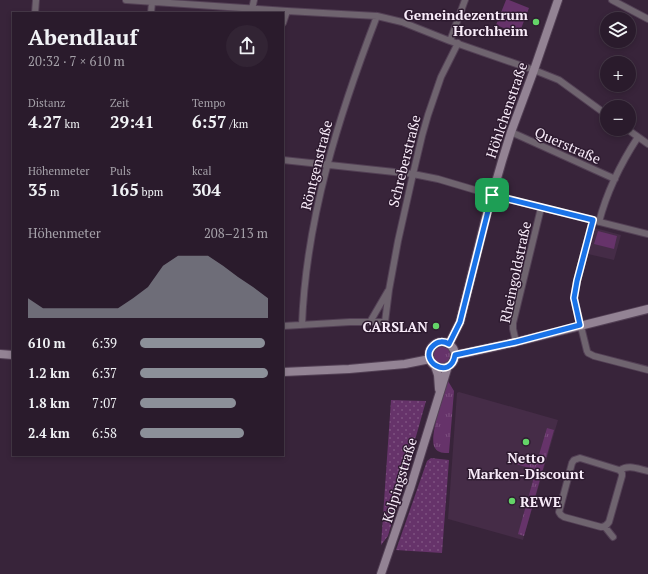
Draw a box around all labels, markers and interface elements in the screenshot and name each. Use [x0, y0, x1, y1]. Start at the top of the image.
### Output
place label: Gemeindezentrum Horchheim [404, 5, 528, 40]
map controls [600, 12, 636, 136]
button: layers [600, 12, 636, 48]
marker: Gemeindezentrum Horchheim [531, 17, 541, 27]
text: Abendlauf [28, 22, 138, 51]
button: share [226, 25, 268, 67]
text: 20:32 · 7 × 610 m [28, 52, 125, 70]
button: + [600, 56, 636, 92]
street label: Höhlchenstraße [481, 60, 531, 160]
text: Distanz [28, 96, 65, 110]
text: Zeit [110, 96, 129, 110]
text: Tempo [192, 96, 225, 110]
button: − [600, 100, 636, 136]
text: 4.27 [28, 110, 62, 133]
text: 29:41 [110, 110, 154, 133]
text: 6:57 [192, 110, 227, 133]
street label: Schreberstraße [383, 113, 425, 209]
text: km [62, 117, 80, 131]
text: /km [227, 117, 248, 131]
street label: Röntgenstraße [296, 118, 336, 212]
street label: Querstraße [532, 122, 604, 168]
text: Höhenmeter [28, 164, 89, 178]
text: Puls [110, 164, 131, 178]
text: kcal [192, 164, 212, 178]
text: 35 [28, 178, 47, 201]
text: 165 [110, 178, 139, 201]
text: 304 [192, 178, 221, 201]
pin [475, 178, 509, 212]
icon: arrive [481, 184, 503, 206]
text: m [47, 185, 59, 199]
text: bpm [139, 185, 163, 199]
street label: Rheingoldstraße [495, 219, 535, 325]
text: Höhenmeter [28, 224, 101, 242]
text: 208–213 m [204, 224, 268, 242]
place label: CARSLAN [362, 317, 428, 336]
marker: CARSLAN [431, 321, 441, 331]
text: 610 m [28, 334, 66, 352]
text: 6:39 [92, 334, 117, 352]
text: 1.2 km [28, 364, 70, 382]
text: 6:37 [92, 364, 117, 382]
text: 1.8 km [28, 394, 70, 412]
text: 7:07 [92, 394, 117, 412]
text: 2.4 km [28, 424, 70, 442]
text: 6:58 [92, 424, 117, 442]
street label: Kolpingstraße [377, 435, 421, 525]
marker: Netto Marken-Discount [521, 437, 531, 447]
place label: Netto Marken-Discount [468, 448, 585, 483]
place label: REWE [520, 492, 561, 511]
marker: REWE [507, 496, 517, 506]

